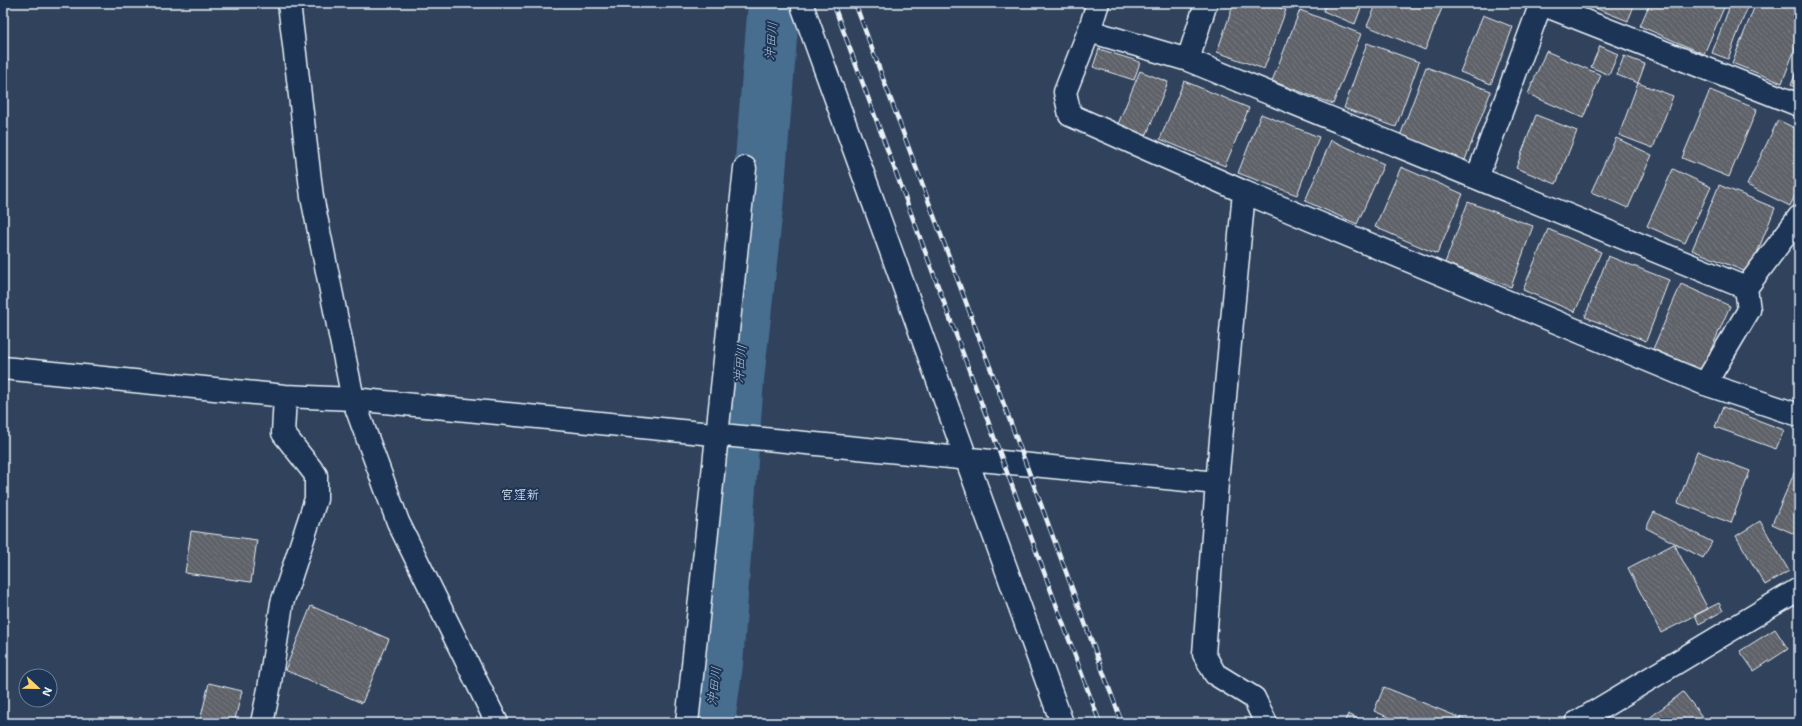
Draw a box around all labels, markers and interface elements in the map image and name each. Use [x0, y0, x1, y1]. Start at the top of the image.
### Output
water label: 沖田川 [761, 21, 781, 61]
water label: 沖田川 [730, 344, 750, 384]
district label: 宮窪新 [500, 486, 540, 503]
water label: 沖田川 [703, 666, 725, 706]
north arrow [18, 668, 58, 708]
text: N [38, 685, 55, 699]

